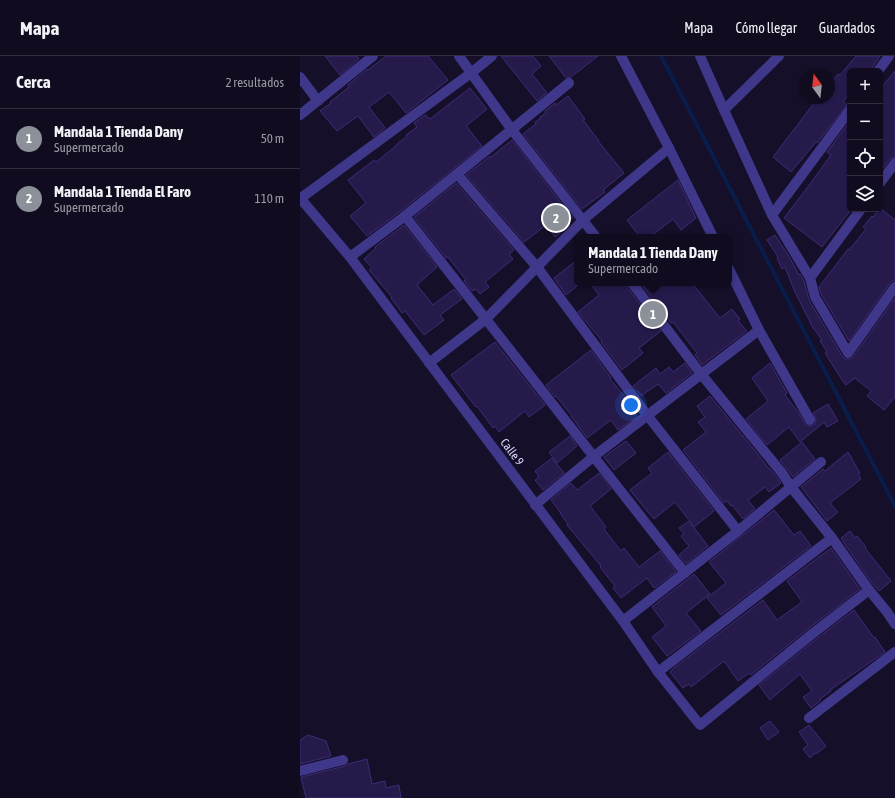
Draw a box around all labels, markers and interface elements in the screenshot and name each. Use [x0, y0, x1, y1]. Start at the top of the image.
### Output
text: Mapa [20, 17, 59, 39]
text: Mapa [684, 20, 713, 36]
text: Cómo llegar [735, 20, 797, 36]
text: Guardados [819, 20, 875, 36]
north arrow [799, 68, 835, 104]
map controls [847, 68, 883, 212]
button: + [847, 68, 883, 104]
text: Cerca [16, 72, 51, 92]
text: 2 resultados [225, 75, 284, 90]
button: − [847, 104, 883, 140]
text: Mandala 1 Tienda Dany [54, 123, 183, 140]
text: 1 [26, 131, 32, 146]
text: 50 m [261, 131, 284, 146]
text: Supermercado [54, 140, 124, 155]
button: locate [847, 140, 883, 176]
button: layers [847, 176, 883, 212]
text: Mandala 1 Tienda El Faro [54, 183, 191, 200]
text: 2 [26, 191, 32, 206]
text: 110 m [255, 191, 284, 206]
text: Supermercado [54, 200, 124, 215]
pin: 2 [543, 203, 569, 233]
popup [574, 234, 732, 286]
text: Mandala 1 Tienda Dany [588, 244, 718, 261]
text: Supermercado [588, 261, 658, 276]
pin: 1 [640, 299, 666, 329]
your location [621, 395, 641, 415]
street label: Calle 9 [497, 436, 527, 468]

